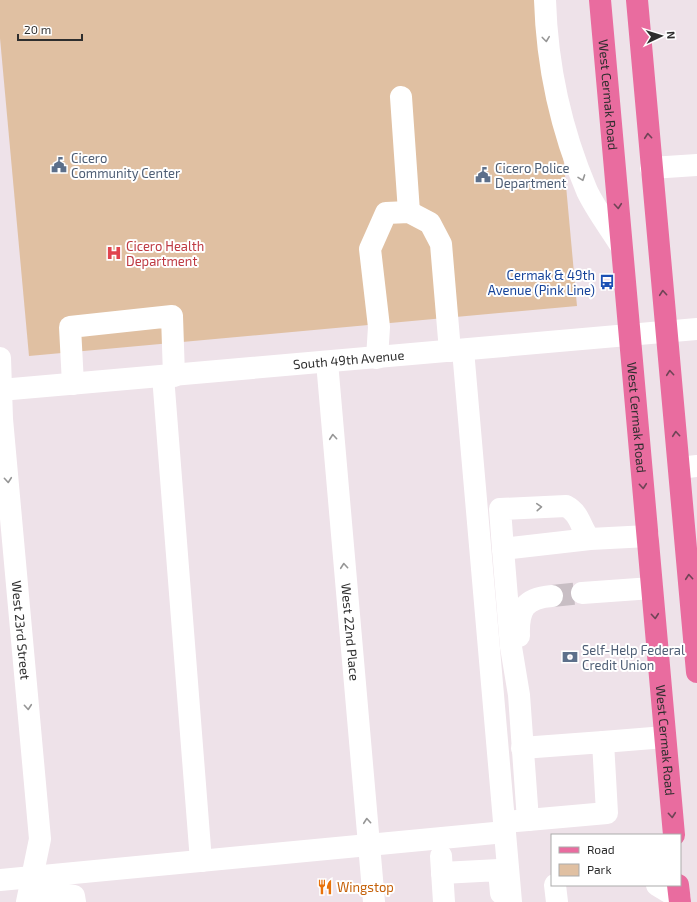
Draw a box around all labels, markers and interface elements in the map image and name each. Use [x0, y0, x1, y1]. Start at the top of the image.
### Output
scale bar [18, 16, 82, 42]
north arrow [641, 16, 681, 56]
text: 20 m [24, 22, 51, 36]
text: N [665, 31, 678, 40]
one-way arrow [542, 36, 551, 42]
street label: West Cermak Road [596, 39, 621, 151]
one-way arrow [644, 133, 653, 139]
place label: Cicero Community Center [71, 150, 180, 181]
public building icon: Cicero Community Center [50, 156, 68, 174]
place label: Cicero Police Department [495, 160, 570, 191]
public building icon: Cicero Police Department [474, 166, 492, 184]
one-way arrow [578, 174, 586, 181]
one-way arrow [613, 203, 622, 209]
place label: Cicero Health Department [126, 238, 204, 269]
hospital icon: Cicero Health Department [105, 244, 123, 262]
place label: Cermak & 49th Avenue (Pink Line) [488, 267, 595, 298]
bus stop icon: Cermak & 49th Avenue (Pink Line) [598, 273, 616, 291]
one-way arrow [659, 290, 668, 297]
street label: South 49th Avenue [292, 347, 405, 372]
street label: West Cermak Road [624, 361, 650, 473]
one-way arrow [666, 370, 675, 376]
one-way arrow [671, 431, 680, 437]
one-way arrow [328, 434, 337, 440]
one-way arrow [3, 477, 12, 483]
one-way arrow [639, 483, 648, 489]
one-way arrow [536, 503, 542, 511]
one-way arrow [340, 563, 349, 569]
one-way arrow [684, 574, 693, 580]
street label: West 23rd Street [9, 580, 34, 681]
street label: West 22nd Place [338, 582, 363, 682]
one-way arrow [650, 613, 659, 619]
place label: Self-Help Federal Credit Union [582, 642, 685, 673]
bank icon: Self-Help Federal Credit Union [561, 648, 579, 666]
street label: West Cermak Road [653, 684, 678, 796]
one-way arrow [24, 704, 33, 710]
one-way arrow [668, 812, 677, 818]
one-way arrow [363, 818, 372, 824]
legend [551, 834, 681, 886]
text: Road [587, 842, 615, 856]
text: Park [587, 862, 612, 876]
restaurant icon: Wingstop [316, 878, 334, 896]
place label: Wingstop [337, 879, 394, 895]

